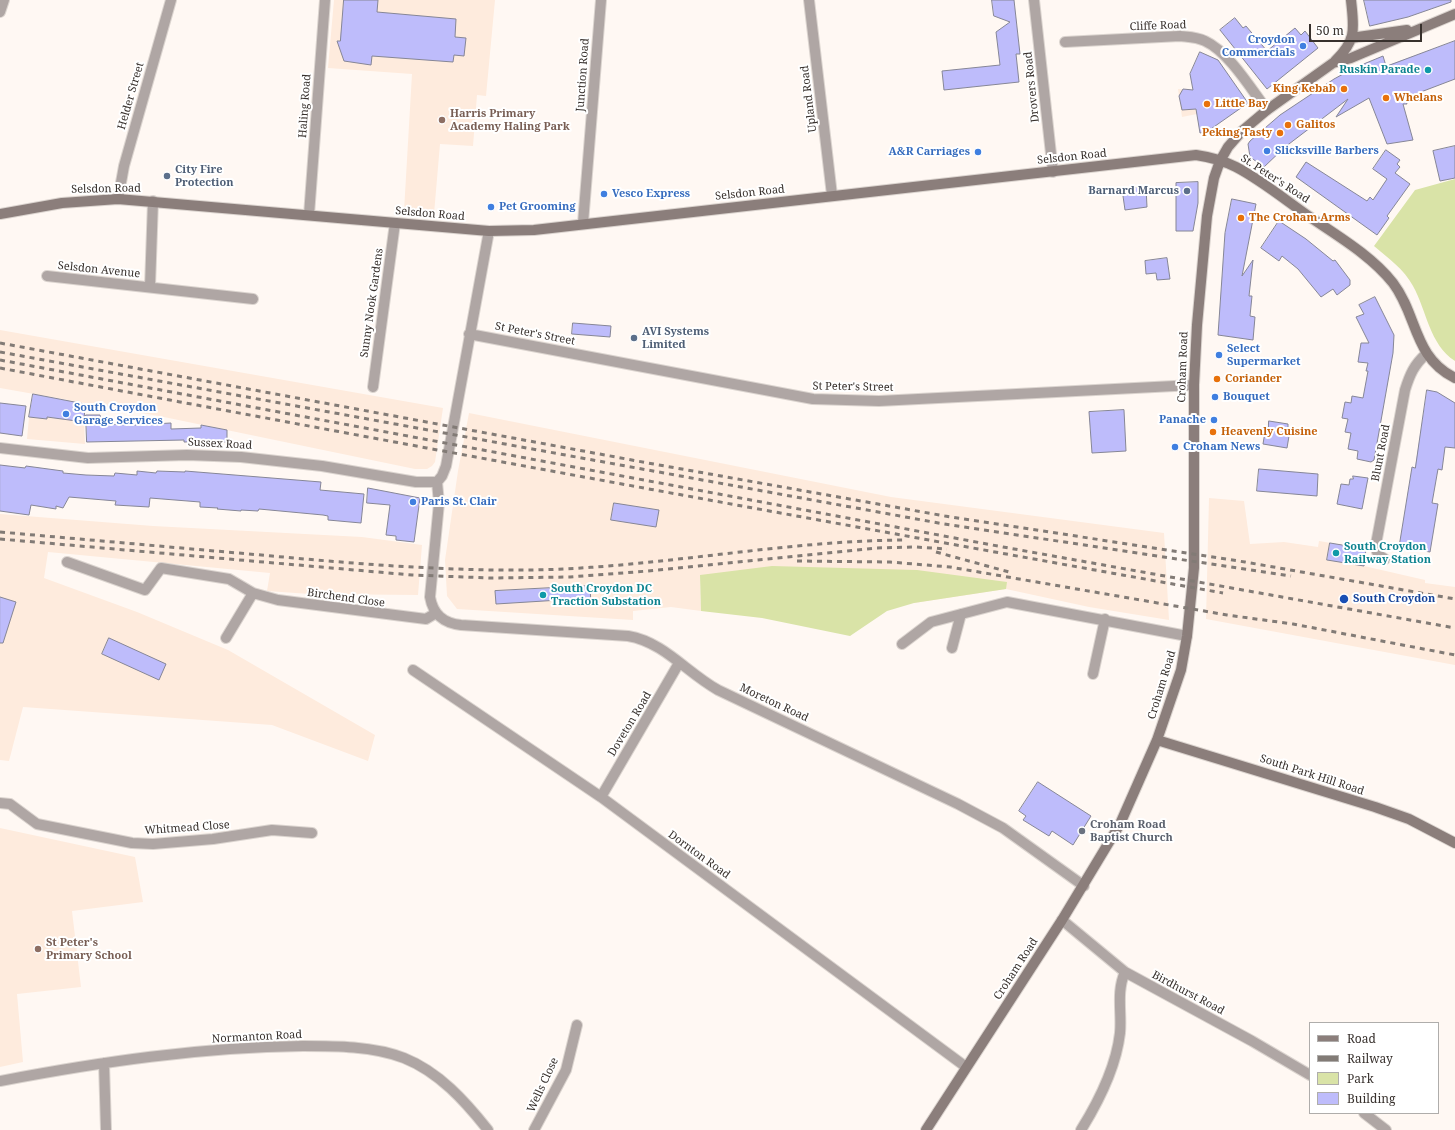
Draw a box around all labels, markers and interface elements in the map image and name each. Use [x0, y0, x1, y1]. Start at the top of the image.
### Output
scale bar [1311, 16, 1424, 42]
street label: Cliffe Road [1129, 18, 1187, 34]
text: 50 m [1316, 22, 1344, 39]
place label: Croydon Commercials [1222, 33, 1295, 59]
street label: Junction Road [574, 38, 592, 112]
marker: Croydon Commercials [1298, 41, 1308, 51]
street label: Drovers Road [1022, 51, 1042, 123]
street label: Helder Street [115, 61, 147, 131]
place label: Ruskin Parade [1339, 63, 1420, 77]
street label: Upland Road [798, 65, 820, 133]
marker: Ruskin Parade [1423, 65, 1433, 75]
street label: Haling Road [296, 74, 314, 138]
place label: King Kebab [1273, 82, 1336, 96]
marker: King Kebab [1339, 84, 1349, 94]
place label: Whelans [1394, 91, 1442, 105]
marker: Whelans [1381, 93, 1391, 103]
place label: Little Bay [1215, 97, 1268, 111]
marker: Little Bay [1202, 99, 1212, 109]
place label: Harris Primary Academy Haling Park [450, 107, 570, 133]
marker: Harris Primary Academy Haling Park [437, 115, 447, 125]
place label: Galitos [1296, 118, 1335, 132]
marker: Galitos [1283, 120, 1293, 130]
place label: Peking Tasty [1202, 126, 1272, 140]
marker: Peking Tasty [1275, 128, 1285, 138]
place label: Slicksville Barbers [1275, 144, 1379, 158]
place label: A&R Carriages [889, 145, 970, 159]
marker: Slicksville Barbers [1262, 146, 1272, 156]
marker: A&R Carriages [973, 147, 983, 157]
street label: Selsdon Road [1037, 147, 1107, 167]
street label: St. Peter's Road [1238, 152, 1312, 206]
place label: City Fire Protection [175, 163, 233, 189]
marker: City Fire Protection [162, 171, 172, 181]
street label: Selsdon Road [71, 182, 141, 196]
street label: Selsdon Road [715, 183, 785, 203]
place label: Barnard Marcus [1088, 184, 1179, 198]
marker: Barnard Marcus [1182, 186, 1192, 196]
place label: Vesco Express [612, 187, 690, 201]
marker: Vesco Express [599, 189, 609, 199]
place label: Pet Grooming [499, 200, 576, 214]
marker: Pet Grooming [486, 202, 496, 212]
street label: Selsdon Road [395, 204, 465, 224]
place label: The Croham Arms [1249, 211, 1350, 225]
marker: The Croham Arms [1236, 213, 1246, 223]
street label: Sunny Nook Gardens [358, 247, 386, 359]
street label: Selsdon Avenue [57, 259, 141, 281]
street label: St Peter's Street [494, 320, 576, 348]
place label: AVI Systems Limited [642, 325, 709, 351]
street label: Croham Road [1175, 331, 1191, 403]
marker: AVI Systems Limited [629, 333, 639, 343]
place label: Select Supermarket [1227, 342, 1301, 368]
marker: Select Supermarket [1214, 350, 1224, 360]
place label: Coriander [1225, 372, 1282, 386]
marker: Coriander [1212, 374, 1222, 384]
street label: St Peter's Street [812, 380, 894, 394]
place label: Bouquet [1223, 390, 1270, 404]
marker: Bouquet [1210, 392, 1220, 402]
place label: South Croydon Garage Services [74, 401, 163, 427]
marker: South Croydon Garage Services [61, 409, 71, 419]
place label: Panache [1159, 413, 1206, 427]
marker: Panache [1209, 415, 1219, 425]
street label: Blunt Road [1369, 423, 1393, 483]
place label: Heavenly Cuisine [1221, 425, 1318, 439]
marker: Heavenly Cuisine [1208, 427, 1218, 437]
street label: Sussex Road [187, 436, 253, 452]
place label: Croham News [1183, 440, 1260, 454]
marker: Croham News [1170, 442, 1180, 452]
place label: Paris St. Clair [421, 495, 497, 509]
marker: Paris St. Clair [408, 497, 418, 507]
place label: South Croydon Railway Station [1344, 540, 1431, 566]
marker: South Croydon Railway Station [1331, 548, 1341, 558]
place label: South Croydon DC Traction Substation [551, 582, 661, 608]
street label: Birchend Close [306, 586, 386, 610]
marker: South Croydon DC Traction Substation [538, 590, 548, 600]
place label: South Croydon [1353, 592, 1435, 606]
marker: South Croydon [1338, 593, 1350, 605]
street label: Croham Road [1145, 649, 1179, 721]
street label: Moreton Road [737, 681, 811, 725]
street label: Doveton Road [605, 689, 655, 759]
street label: South Park Hill Road [1258, 752, 1366, 798]
street label: Whitmead Close [144, 818, 230, 838]
place label: Croham Road Baptist Church [1090, 818, 1173, 844]
marker: Croham Road Baptist Church [1077, 826, 1087, 836]
street label: Dornton Road [665, 828, 733, 882]
place label: St Peter's Primary School [46, 936, 132, 962]
street label: Croham Road [991, 936, 1041, 1002]
marker: St Peter's Primary School [33, 944, 43, 954]
street label: Birdhurst Road [1150, 968, 1226, 1018]
legend [1309, 1022, 1439, 1114]
street label: Normanton Road [212, 1028, 302, 1046]
text: Road [1347, 1030, 1376, 1047]
text: Railway [1347, 1050, 1393, 1067]
street label: Wells Close [525, 1056, 561, 1114]
text: Park [1347, 1070, 1374, 1087]
text: Building [1347, 1090, 1395, 1107]

